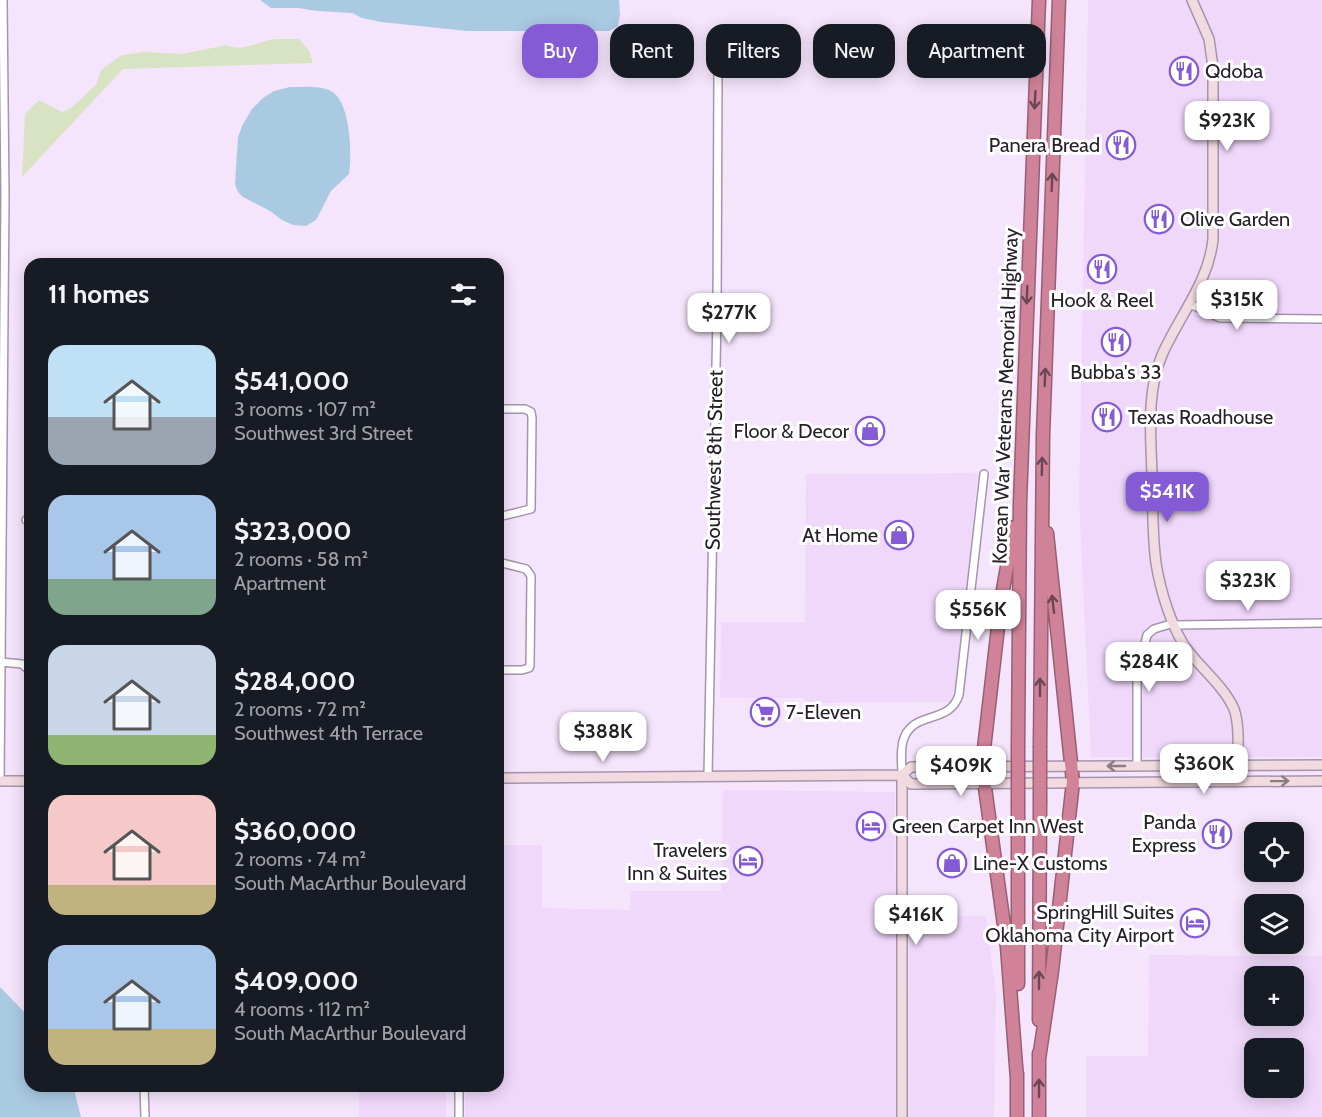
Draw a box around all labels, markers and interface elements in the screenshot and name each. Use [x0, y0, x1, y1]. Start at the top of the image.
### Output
chip: Buy [522, 24, 598, 78]
chip: Rent [610, 24, 694, 78]
chip: Filters [706, 24, 801, 78]
chip: New [813, 24, 895, 78]
chip: Apartment [907, 24, 1046, 78]
restaurant icon: Qdoba [1168, 55, 1200, 87]
place label: Qdoba [1205, 59, 1263, 83]
one-way arrow [1029, 90, 1040, 110]
pin: $923K [1185, 101, 1269, 152]
text: $923K [1199, 108, 1255, 132]
restaurant icon: Panera Bread [1105, 129, 1137, 161]
place label: Panera Bread [989, 133, 1100, 157]
one-way arrow [1047, 172, 1058, 192]
restaurant icon: Olive Garden [1143, 203, 1175, 235]
place label: Olive Garden [1180, 207, 1290, 231]
street label: Korean War Veterans Memorial Highway [987, 228, 1023, 564]
restaurant icon: Hook & Reel [1086, 253, 1118, 285]
text: 11 homes [48, 278, 149, 310]
icon: filters [447, 278, 480, 311]
pin: $315K [1195, 280, 1279, 331]
one-way arrow [1021, 285, 1032, 305]
text: $315K [1210, 287, 1264, 311]
place label: Hook & Reel [1051, 288, 1154, 312]
pin: $277K [687, 293, 771, 344]
text: $277K [701, 300, 757, 324]
restaurant icon: Bubba's 33 [1100, 326, 1132, 358]
place label: Bubba's 33 [1070, 360, 1162, 384]
text: $541,000 [234, 365, 349, 397]
one-way arrow [1039, 367, 1050, 387]
icon: home [96, 369, 168, 441]
street label: Southwest 8th Street [700, 369, 728, 550]
text: 3 rooms · 107 m² [234, 397, 376, 421]
restaurant icon: Texas Roadhouse [1091, 401, 1123, 433]
place label: Texas Roadhouse [1128, 405, 1273, 429]
shop icon: Floor & Decor [854, 415, 886, 447]
place label: Floor & Decor [733, 419, 850, 443]
text: Southwest 3rd Street [234, 421, 413, 445]
one-way arrow [1036, 456, 1048, 476]
pin: $541K [1125, 472, 1209, 523]
text: $541K [1140, 479, 1194, 503]
text: $323,000 [234, 515, 352, 547]
icon: home [96, 519, 168, 591]
shop icon: At Home [883, 519, 915, 551]
place label: At Home [802, 523, 878, 547]
text: 2 rooms · 58 m² [234, 547, 368, 571]
pin: $323K [1206, 561, 1290, 612]
text: $323K [1220, 568, 1276, 592]
text: Apartment [234, 571, 326, 595]
pin: $556K [936, 590, 1020, 641]
one-way arrow [1047, 594, 1058, 614]
text: $556K [950, 597, 1006, 621]
pin: $284K [1107, 642, 1191, 693]
text: $284K [1119, 649, 1179, 673]
text: $284,000 [234, 665, 356, 697]
icon: home [96, 669, 168, 741]
one-way arrow [1034, 678, 1046, 698]
supermarket icon: 7-Eleven [749, 696, 781, 728]
text: 2 rooms · 72 m² [234, 697, 366, 721]
place label: 7-Eleven [786, 700, 861, 724]
pin: $388K [561, 712, 645, 763]
text: $388K [573, 719, 633, 743]
text: Southwest 4th Terrace [234, 721, 423, 745]
pin: $360K [1162, 744, 1246, 795]
pin: $409K [919, 746, 1003, 797]
text: $360K [1174, 751, 1234, 775]
text: $409K [930, 753, 992, 777]
one-way arrow [1106, 760, 1126, 772]
one-way arrow [1269, 775, 1289, 787]
hotel icon: Green Carpet Inn West [855, 810, 887, 842]
place label: Panda Express [1131, 810, 1196, 857]
place label: Green Carpet Inn West [892, 814, 1084, 838]
text: $360,000 [234, 815, 357, 847]
restaurant icon: Panda Express [1201, 818, 1233, 850]
icon: home [96, 819, 168, 891]
map controls [1244, 822, 1304, 1098]
button: locate [1244, 822, 1304, 882]
place label: Travelers Inn & Suites [627, 838, 727, 885]
hotel icon: Travelers Inn & Suites [732, 845, 764, 877]
text: 2 rooms · 74 m² [234, 847, 366, 871]
shop icon: Line-X Customs [936, 847, 968, 879]
place label: Line-X Customs [973, 851, 1108, 875]
text: South MacArthur Boulevard [234, 871, 466, 895]
button: layers [1244, 894, 1304, 954]
pin: $416K [874, 895, 958, 946]
place label: SpringHill Suites Oklahoma City Airport [985, 900, 1174, 947]
text: $416K [888, 902, 944, 926]
hotel icon: SpringHill Suites Oklahoma City Airport [1179, 907, 1211, 939]
text: $409,000 [234, 965, 359, 997]
button: + [1244, 966, 1304, 1026]
icon: home [96, 969, 168, 1041]
one-way arrow [1033, 970, 1045, 990]
text: 4 rooms · 112 m² [234, 997, 370, 1021]
text: South MacArthur Boulevard [234, 1021, 466, 1045]
button: − [1244, 1038, 1304, 1098]
one-way arrow [1033, 1079, 1045, 1099]

